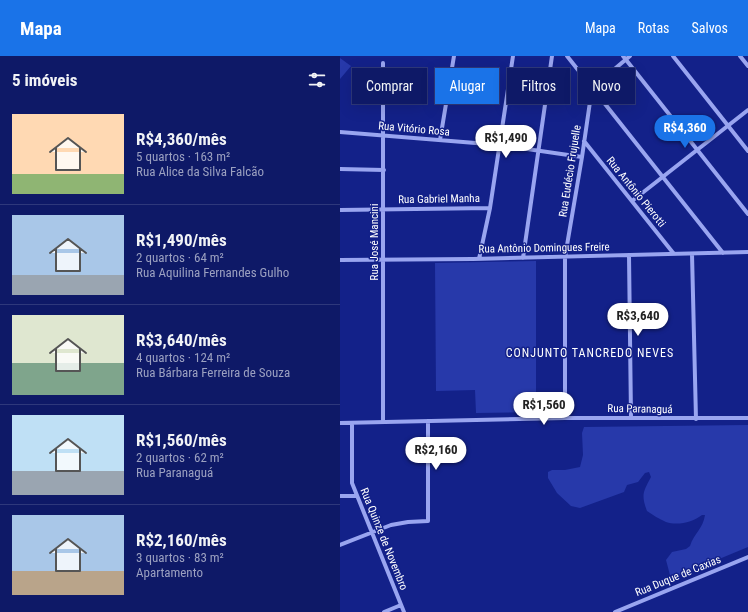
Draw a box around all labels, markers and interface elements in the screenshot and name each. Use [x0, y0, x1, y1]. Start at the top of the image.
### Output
text: Mapa [20, 17, 62, 40]
text: Mapa [585, 20, 616, 36]
text: Rotas [638, 20, 670, 36]
text: Salvos [692, 20, 728, 36]
chip: Comprar [352, 68, 427, 104]
chip: Alugar [435, 68, 499, 104]
chip: Filtros [507, 68, 570, 104]
chip: Novo [578, 68, 635, 104]
icon: filters [306, 69, 328, 91]
text: 5 imóveis [12, 70, 77, 90]
pin: R$4,360 [648, 115, 722, 149]
street label: Rua Vitório Rosa [378, 119, 450, 139]
text: R$4,360 [663, 120, 707, 135]
street label: Rua Eudécio Frujuelle [556, 124, 584, 218]
pin: R$1,490 [469, 125, 543, 159]
text: R$4,360/mês [136, 129, 227, 149]
icon: home [44, 130, 92, 178]
text: R$1,490 [484, 130, 528, 145]
text: 5 quartos · 163 m² [136, 149, 230, 164]
street label: Rua Antônio Pierotti [604, 154, 668, 230]
text: Rua Alice da Silva Falcão [136, 164, 264, 179]
street label: Rua Gabriel Manha [398, 192, 480, 206]
street label: Rua José Mancini [368, 204, 381, 280]
text: R$1,490/mês [136, 230, 227, 250]
icon: home [44, 231, 92, 279]
street label: Rua Antônio Domingues Freire [478, 240, 610, 256]
text: 2 quartos · 64 m² [136, 250, 224, 265]
text: Rua Aquilina Fernandes Gulho [136, 265, 289, 280]
pin: R$3,640 [601, 303, 675, 337]
text: R$3,640 [616, 308, 660, 323]
text: R$3,640/mês [136, 330, 227, 350]
icon: home [44, 331, 92, 379]
district label: CONJUNTO TANCREDO NEVES [506, 346, 674, 360]
text: 4 quartos · 124 m² [136, 350, 230, 365]
text: Rua Bárbara Ferreira de Souza [136, 365, 290, 380]
pin: R$1,560 [507, 392, 581, 426]
text: R$1,560 [522, 397, 566, 412]
street label: Rua Paranaguá [607, 402, 673, 416]
text: R$1,560/mês [136, 430, 227, 450]
icon: home [44, 431, 92, 479]
pin: R$2,160 [399, 437, 473, 471]
text: R$2,160 [414, 442, 458, 457]
text: 2 quartos · 62 m² [136, 450, 224, 465]
text: Rua Paranaguá [136, 465, 213, 480]
street label: Rua Quinze de Novembro [358, 486, 411, 592]
text: R$2,160/mês [136, 530, 227, 550]
icon: home [44, 531, 92, 579]
text: 3 quartos · 83 m² [136, 550, 224, 565]
street label: Rua Duque de Caxias [633, 553, 723, 599]
text: Apartamento [136, 565, 203, 580]

